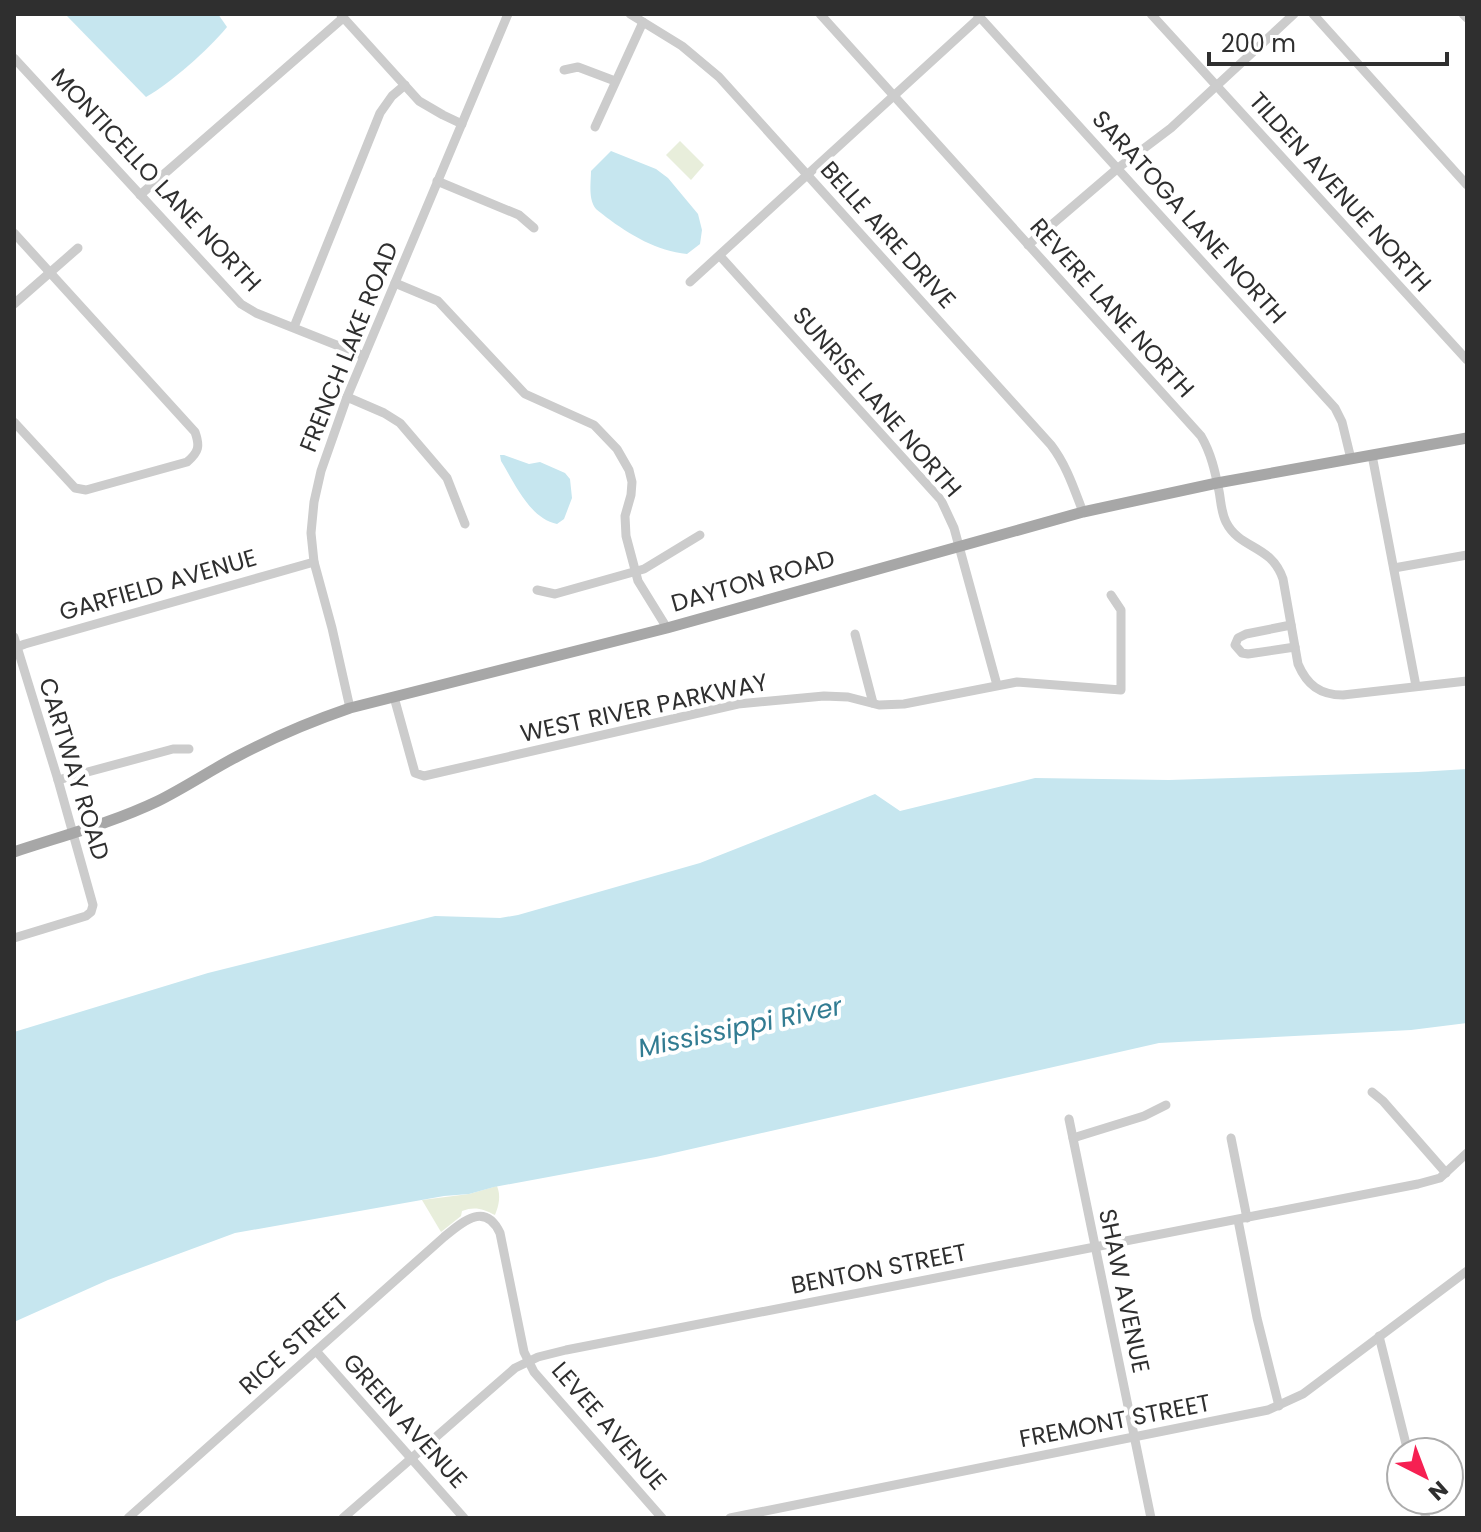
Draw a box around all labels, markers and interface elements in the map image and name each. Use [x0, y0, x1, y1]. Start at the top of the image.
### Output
scale bar [1209, 16, 1447, 66]
text: 200 m [1221, 27, 1296, 60]
street label: MONTICELLO LANE NORTH [44, 61, 269, 298]
street label: TILDEN AVENUE NORTH [1242, 85, 1439, 299]
street label: SARATOGA LANE NORTH [1085, 103, 1294, 330]
street label: BELLE AIRE DRIVE [813, 154, 963, 316]
street label: REVERE LANE NORTH [1023, 211, 1202, 404]
street label: FRENCH LAKE ROAD [291, 237, 406, 457]
street label: SUNRISE LANE NORTH [785, 299, 969, 504]
street label: GARFIELD AVENUE [55, 541, 260, 628]
street label: DAYTON ROAD [667, 541, 839, 620]
street label: WEST RIVER PARKWAY [517, 665, 771, 750]
street label: CARTWAY ROAD [31, 674, 118, 864]
water label: Mississippi River [635, 988, 847, 1066]
street label: SHAW AVENUE [1091, 1206, 1158, 1376]
street label: BENTON STREET [788, 1235, 970, 1302]
street label: RICE STREET [232, 1286, 356, 1402]
street label: GREEN AVENUE [336, 1346, 475, 1495]
street label: LEVEE AVENUE [544, 1354, 674, 1497]
street label: FREMONT STREET [1017, 1386, 1213, 1455]
north arrow [1385, 1436, 1465, 1516]
text: N [1422, 1473, 1455, 1508]

